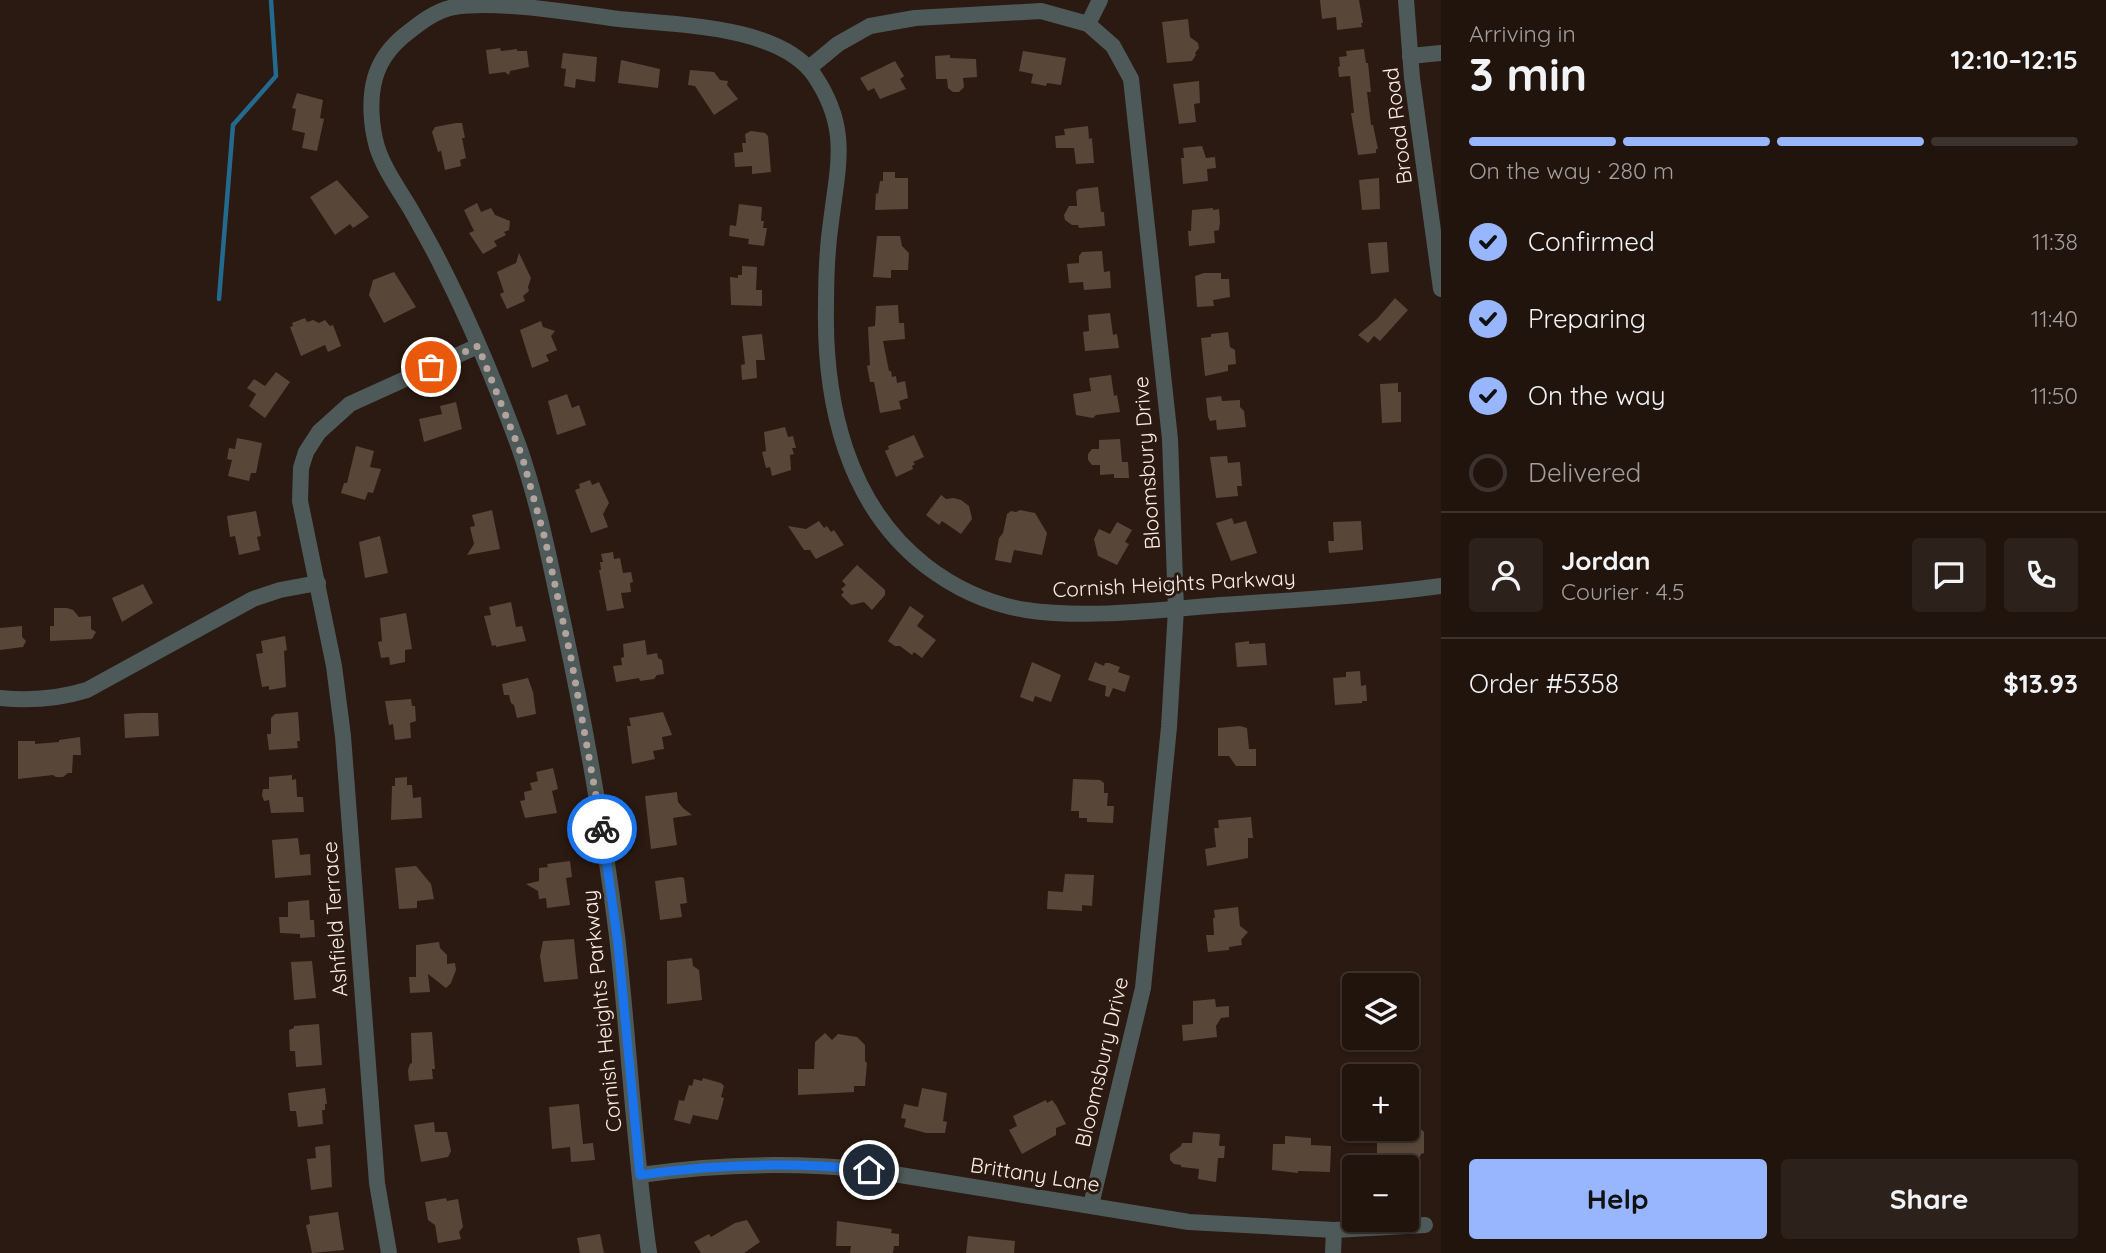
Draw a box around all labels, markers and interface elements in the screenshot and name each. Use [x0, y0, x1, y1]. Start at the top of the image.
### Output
text: Arriving in [1469, 19, 1576, 48]
text: 12:10–12:15 [1950, 43, 2078, 76]
text: 3 min [1469, 45, 1587, 103]
street label: Broad Road [1377, 66, 1417, 186]
text: On the way · 280 m [1469, 156, 1674, 185]
icon: check [1469, 223, 1507, 261]
text: Confirmed [1528, 225, 1655, 258]
text: 11:38 [2032, 227, 2078, 256]
icon: check [1469, 300, 1507, 338]
text: Preparing [1528, 302, 1646, 335]
text: 11:40 [2031, 304, 2078, 333]
pin [401, 337, 461, 397]
icon: bag [412, 348, 450, 386]
street label: Bloomsbury Drive [1127, 376, 1165, 551]
icon: check [1469, 377, 1507, 415]
text: On the way [1528, 379, 1666, 412]
text: 11:50 [2030, 381, 2078, 410]
text: Delivered [1528, 456, 1641, 489]
button: person [1469, 538, 1543, 612]
button: chat [1912, 538, 1986, 612]
button: phone [2004, 538, 2078, 612]
text: Jordan [1561, 544, 1650, 577]
street label: Cornish Heights Parkway [1052, 564, 1296, 602]
text: Courier · 4.5 [1561, 577, 1685, 606]
text: Order #5358 [1469, 667, 1619, 700]
text: $13.93 [2003, 667, 2078, 700]
courier [567, 794, 637, 864]
icon: bike [583, 810, 621, 848]
street label: Ashfield Terrace [316, 840, 352, 998]
street label: Cornish Heights Parkway [575, 889, 627, 1133]
map controls [1342, 973, 1419, 1232]
button: layers [1342, 973, 1419, 1050]
street label: Bloomsbury Drive [1069, 974, 1133, 1149]
button: + [1342, 1064, 1419, 1141]
pin [839, 1140, 899, 1200]
icon: home [850, 1151, 888, 1189]
street label: Brittany Lane [969, 1151, 1102, 1197]
button: − [1342, 1155, 1419, 1232]
button: Help [1469, 1159, 1767, 1239]
button: Share [1781, 1159, 2078, 1239]

